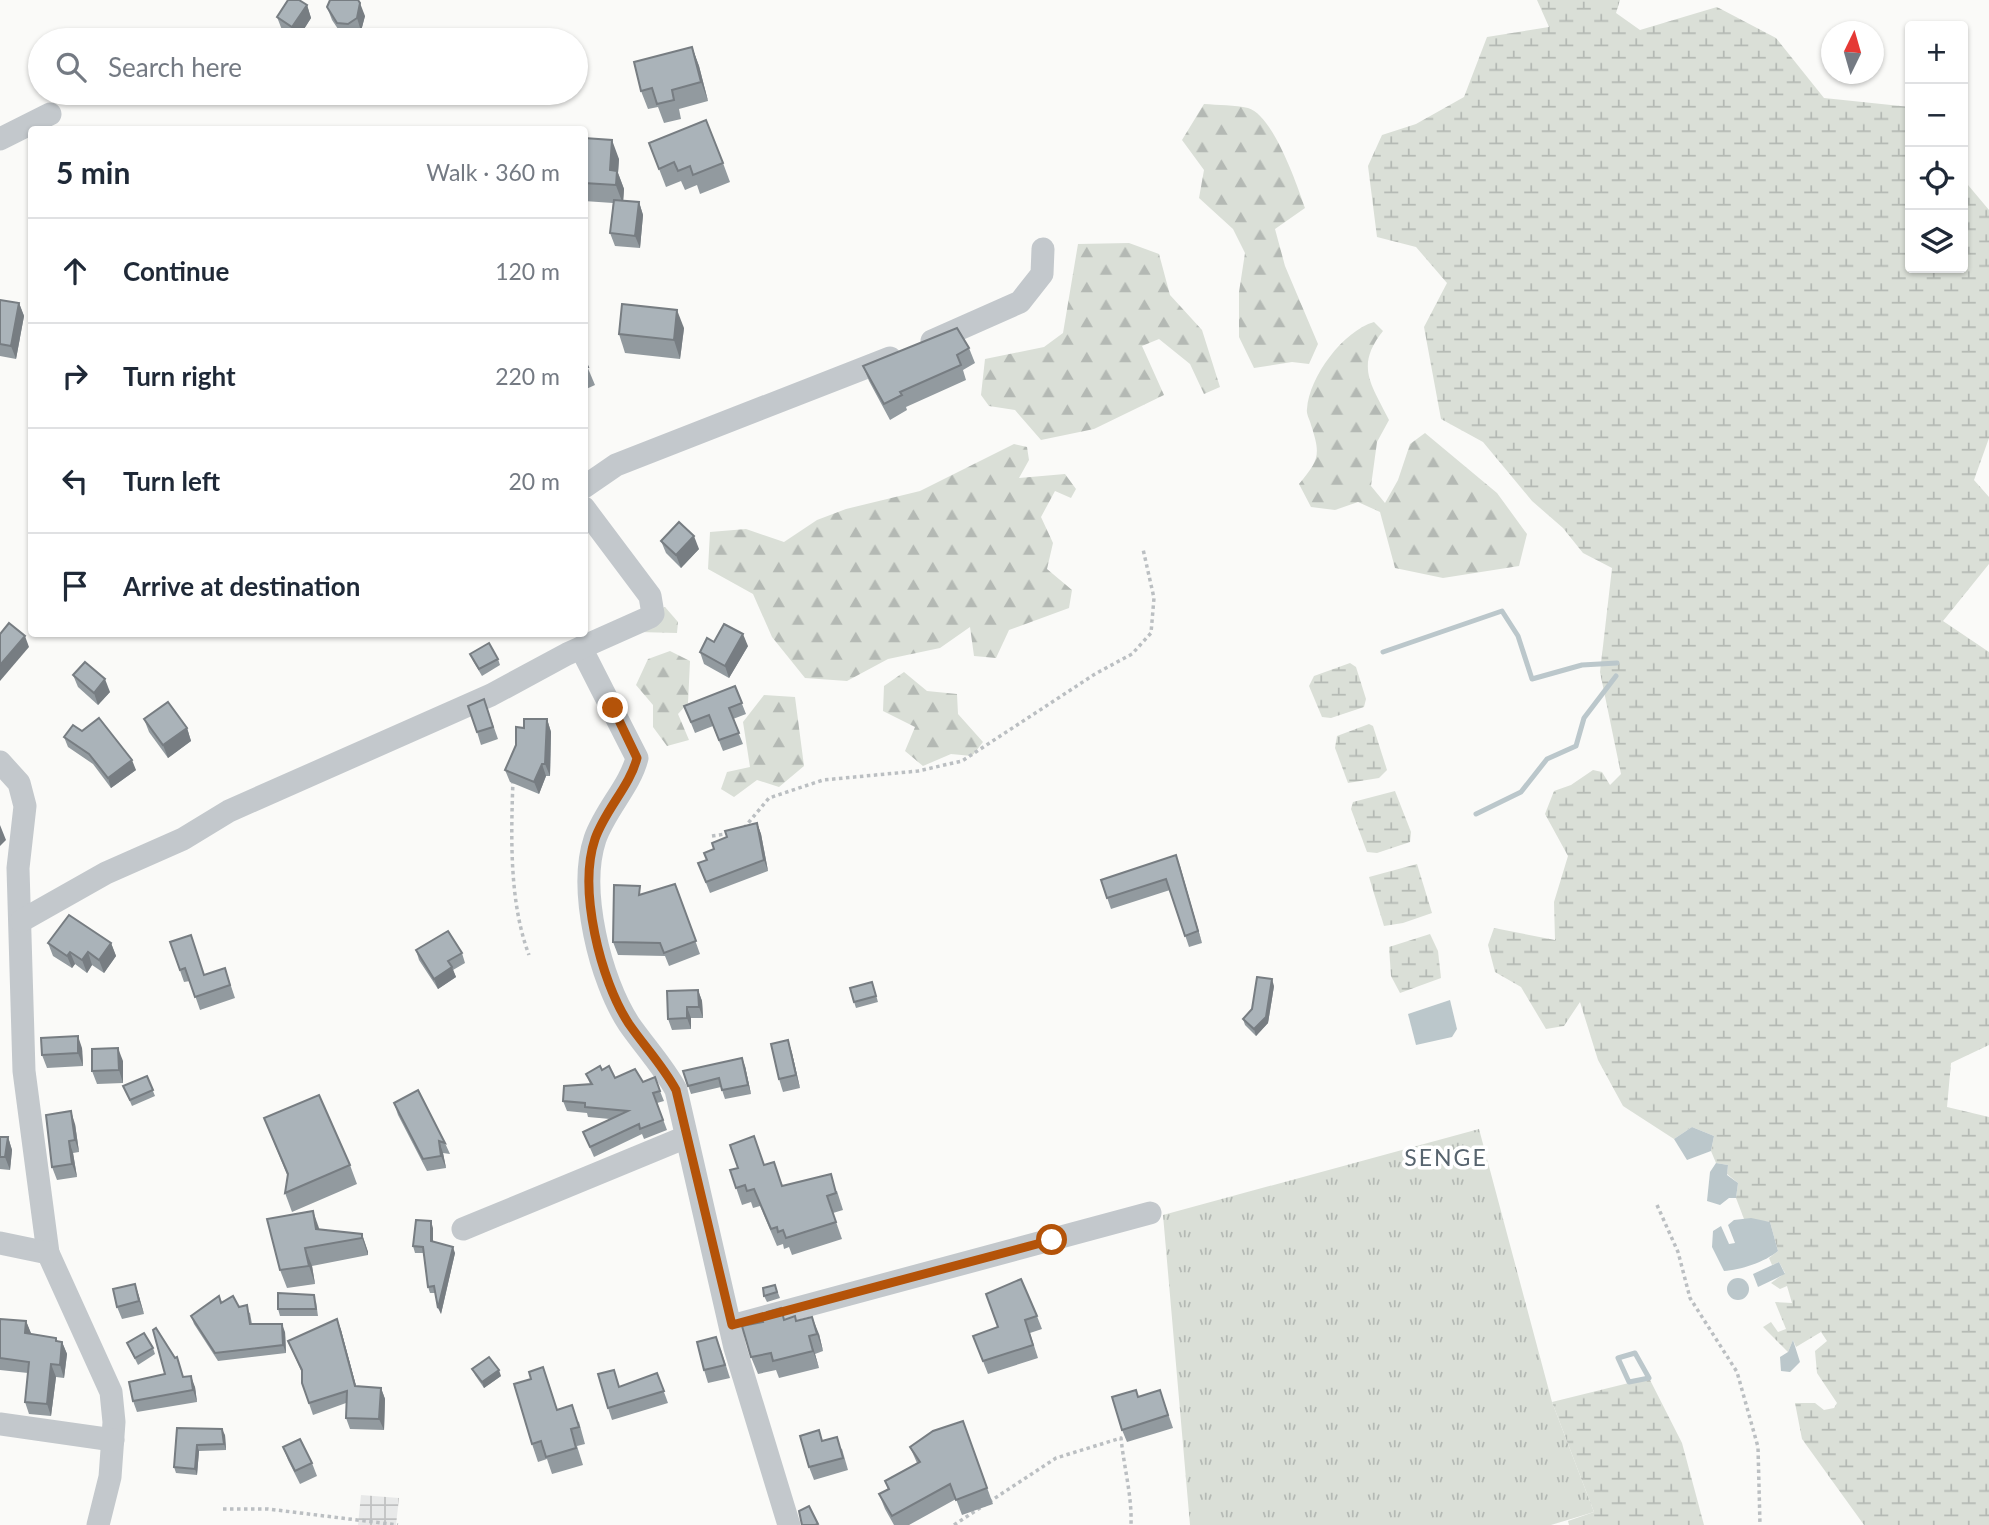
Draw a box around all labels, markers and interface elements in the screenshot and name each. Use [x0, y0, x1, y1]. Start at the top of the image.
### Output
north arrow [1821, 21, 1884, 84]
map controls [1905, 21, 1968, 273]
button: + [1905, 21, 1968, 84]
search box [28, 28, 588, 105]
icon: search [52, 48, 90, 86]
text: Search here [108, 51, 242, 83]
button: − [1905, 84, 1968, 147]
button: locate [1905, 147, 1968, 210]
text: 5 min [56, 154, 130, 190]
text: Walk · 360 m [426, 158, 560, 186]
button: layers [1905, 210, 1968, 273]
icon: ahead [56, 252, 94, 290]
text: Continue [123, 255, 229, 287]
text: 120 m [495, 257, 560, 285]
icon: right [56, 357, 94, 395]
text: Turn right [123, 360, 236, 392]
text: 220 m [495, 362, 560, 390]
icon: left [56, 462, 94, 500]
text: Turn left [123, 465, 220, 497]
text: 20 m [509, 467, 560, 495]
icon: arrive [56, 567, 94, 605]
text: Arrive at destination [123, 570, 360, 602]
route end [597, 692, 628, 723]
district label: SENGE [1404, 1143, 1488, 1171]
route start [1036, 1224, 1067, 1255]

